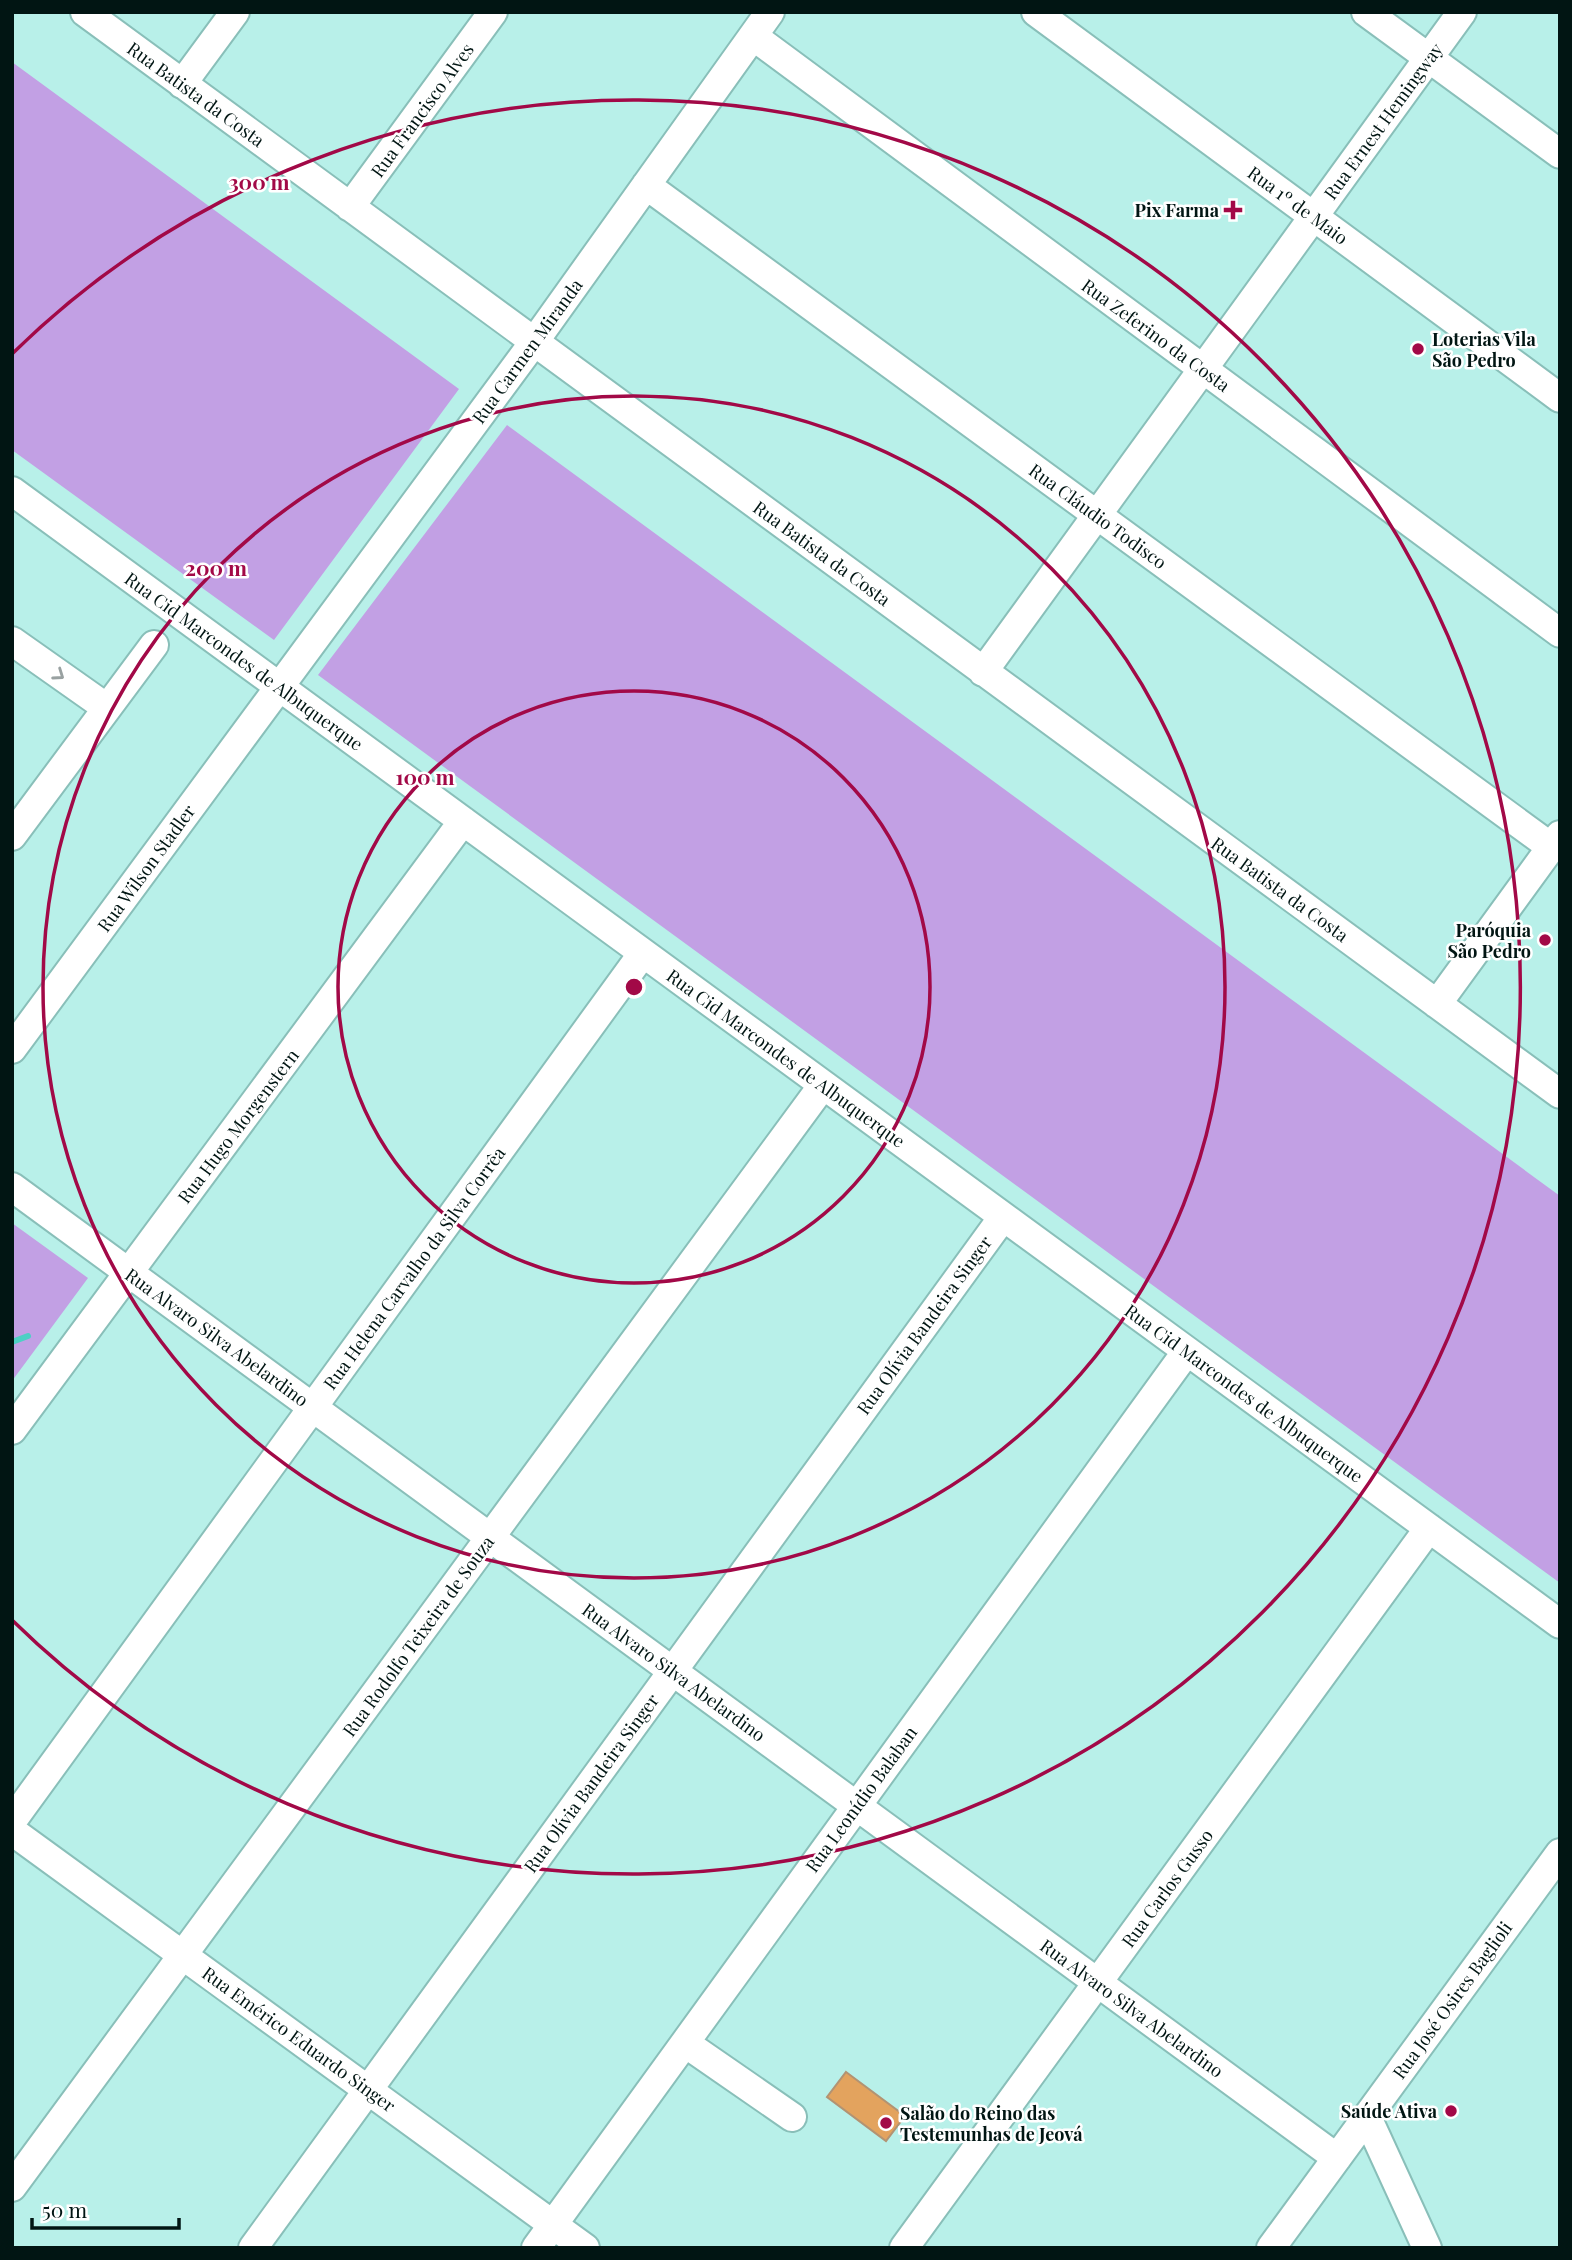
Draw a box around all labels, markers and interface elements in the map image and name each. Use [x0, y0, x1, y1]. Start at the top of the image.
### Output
street label: Rua Batista da Costa [123, 36, 269, 152]
street label: Rua Francisco Alves [365, 38, 479, 182]
street label: Rua Ernest Hemingway [1318, 38, 1448, 204]
street label: Rua 1º de Maio [1243, 160, 1353, 250]
text: 300 m [228, 167, 290, 195]
place label: Pix Farma [1134, 198, 1220, 222]
marker: Pix Farma [1225, 202, 1241, 218]
street label: Rua Zeferino da Costa [1077, 273, 1235, 397]
street label: Rua Carmen Miranda [466, 274, 588, 428]
place label: Loterias Vila São Pedro [1432, 327, 1536, 372]
marker: Loterias Vila São Pedro [1410, 341, 1426, 357]
street label: Rua Cláudio Todisco [1024, 458, 1172, 574]
street label: Rua Batista da Costa [749, 495, 895, 611]
text: 200 m [185, 553, 247, 581]
street label: Rua Cid Marcondes de Albuquerque [120, 566, 368, 756]
one-way arrow [51, 666, 64, 679]
text: 100 m [395, 762, 455, 790]
street label: Rua Wilson Stadler [92, 800, 200, 936]
street label: Rua Batista da Costa [1207, 831, 1353, 947]
place label: Paróquia São Pedro [1447, 918, 1532, 963]
marker: Paróquia São Pedro [1537, 932, 1553, 948]
street label: Rua Cid Marcondes de Albuquerque [662, 963, 910, 1153]
centre of rings [622, 975, 646, 999]
street label: Rua Hugo Morgenstern [172, 1044, 304, 1208]
street label: Rua Helena Carvalho da Silva Corrêa [318, 1142, 510, 1394]
street label: Rua Olívia Bandeira Singer [851, 1231, 997, 1419]
street label: Rua Alvaro Silva Abelardino [121, 1262, 314, 1412]
street label: Rua Cid Marcondes de Albuquerque [1120, 1298, 1368, 1488]
street label: Rua Rodolfo Teixeira de Souza [337, 1531, 499, 1741]
street label: Rua Alvaro Silva Abelardino [578, 1597, 771, 1747]
street label: Rua Olívia Bandeira Singer [518, 1689, 664, 1877]
street label: Rua Leonídio Balaban [800, 1721, 922, 1877]
street label: Rua Carlos Gusso [1116, 1824, 1218, 1952]
street label: Rua José Osires Baglioli [1387, 1917, 1517, 2083]
street label: Rua Alvaro Silva Abelardino [1036, 1933, 1229, 2083]
street label: Rua Emérico Eduardo Singer [198, 1961, 400, 2117]
place label: Saúde Ativa [1341, 2099, 1438, 2123]
place label: Salão do Reino das Testemunhas de Jeová [900, 2101, 1083, 2146]
marker: Saúde Ativa [1443, 2103, 1459, 2119]
marker: Salão do Reino das Testemunhas de Jeová [878, 2115, 894, 2131]
scale bar [32, 2186, 178, 2230]
text: 50 m [42, 2195, 88, 2223]

